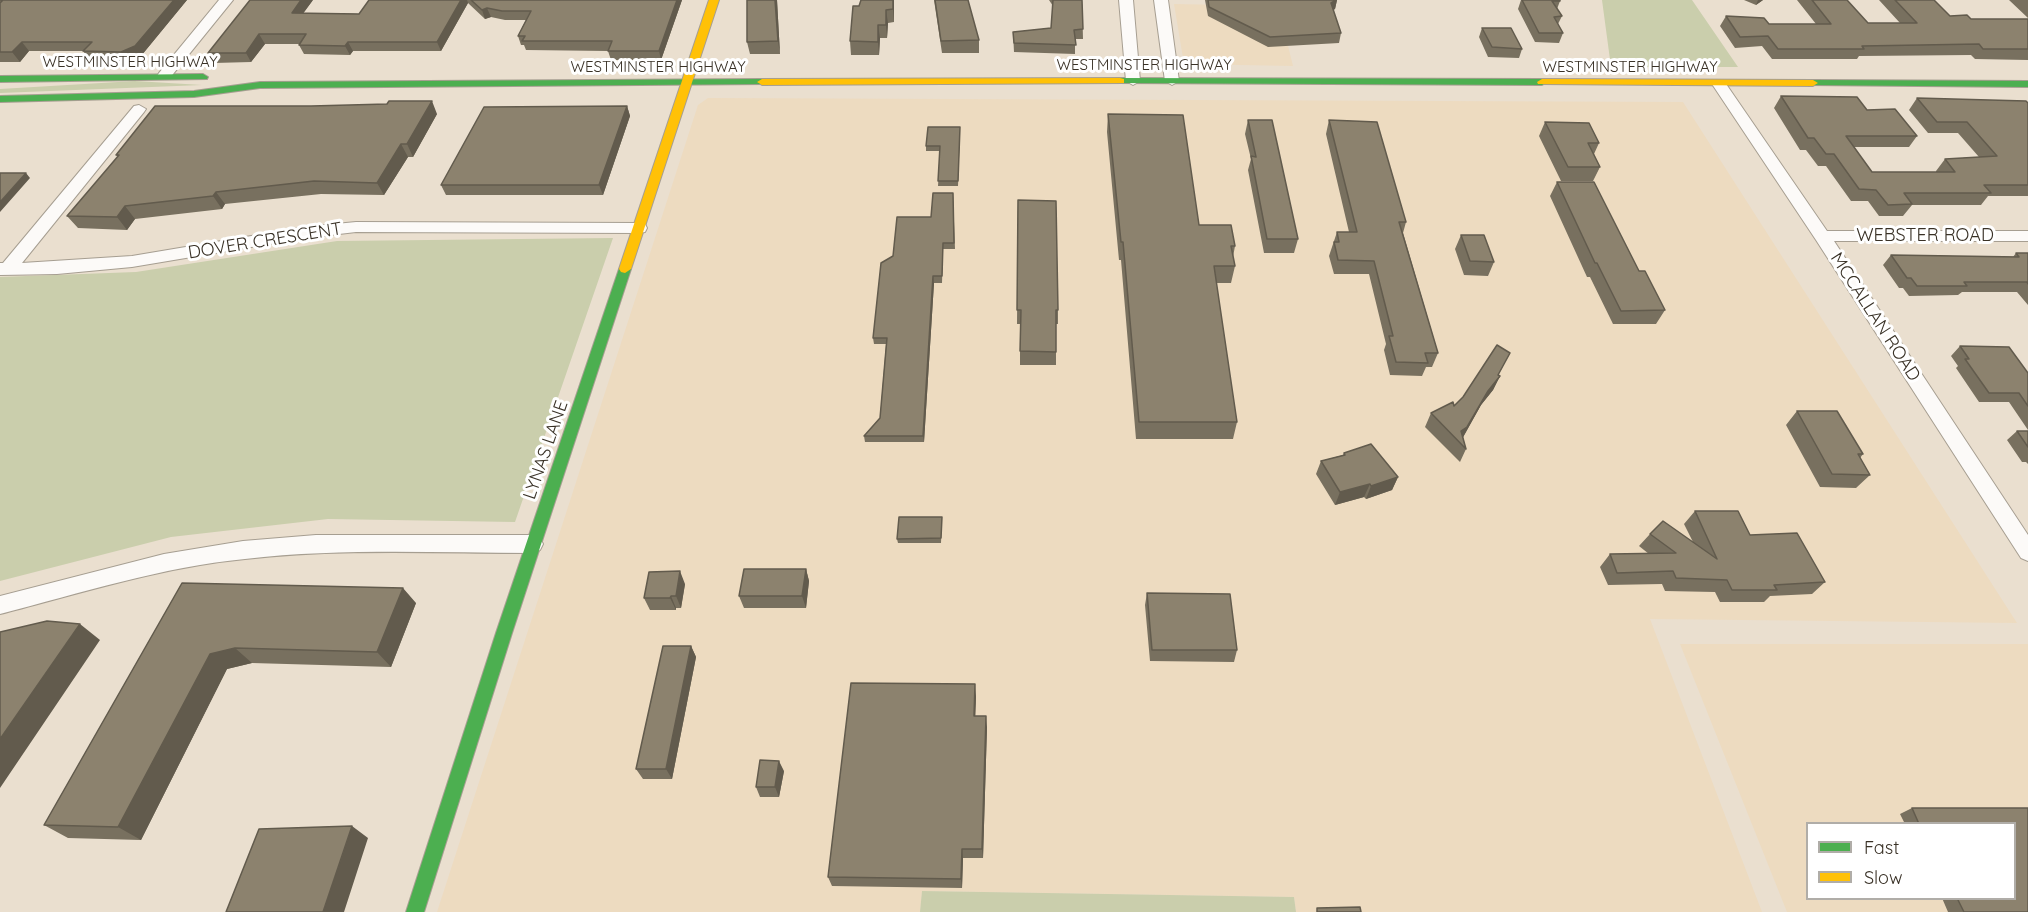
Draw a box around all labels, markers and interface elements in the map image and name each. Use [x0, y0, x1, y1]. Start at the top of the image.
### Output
street label: WESTMINSTER HIGHWAY [42, 53, 218, 71]
street label: WESTMINSTER HIGHWAY [1056, 56, 1232, 74]
street label: WESTMINSTER HIGHWAY [570, 58, 746, 76]
street label: WESTMINSTER HIGHWAY [1542, 58, 1718, 76]
street label: DOVER CRESCENT [186, 218, 344, 264]
street label: WEBSTER ROAD [1856, 225, 1994, 247]
street label: MCCALLAN ROAD [1825, 249, 1925, 385]
street label: LYNAS LANE [519, 398, 573, 502]
legend [1806, 822, 2016, 900]
text: Fast [1864, 836, 1899, 859]
text: Slow [1864, 866, 1902, 889]

